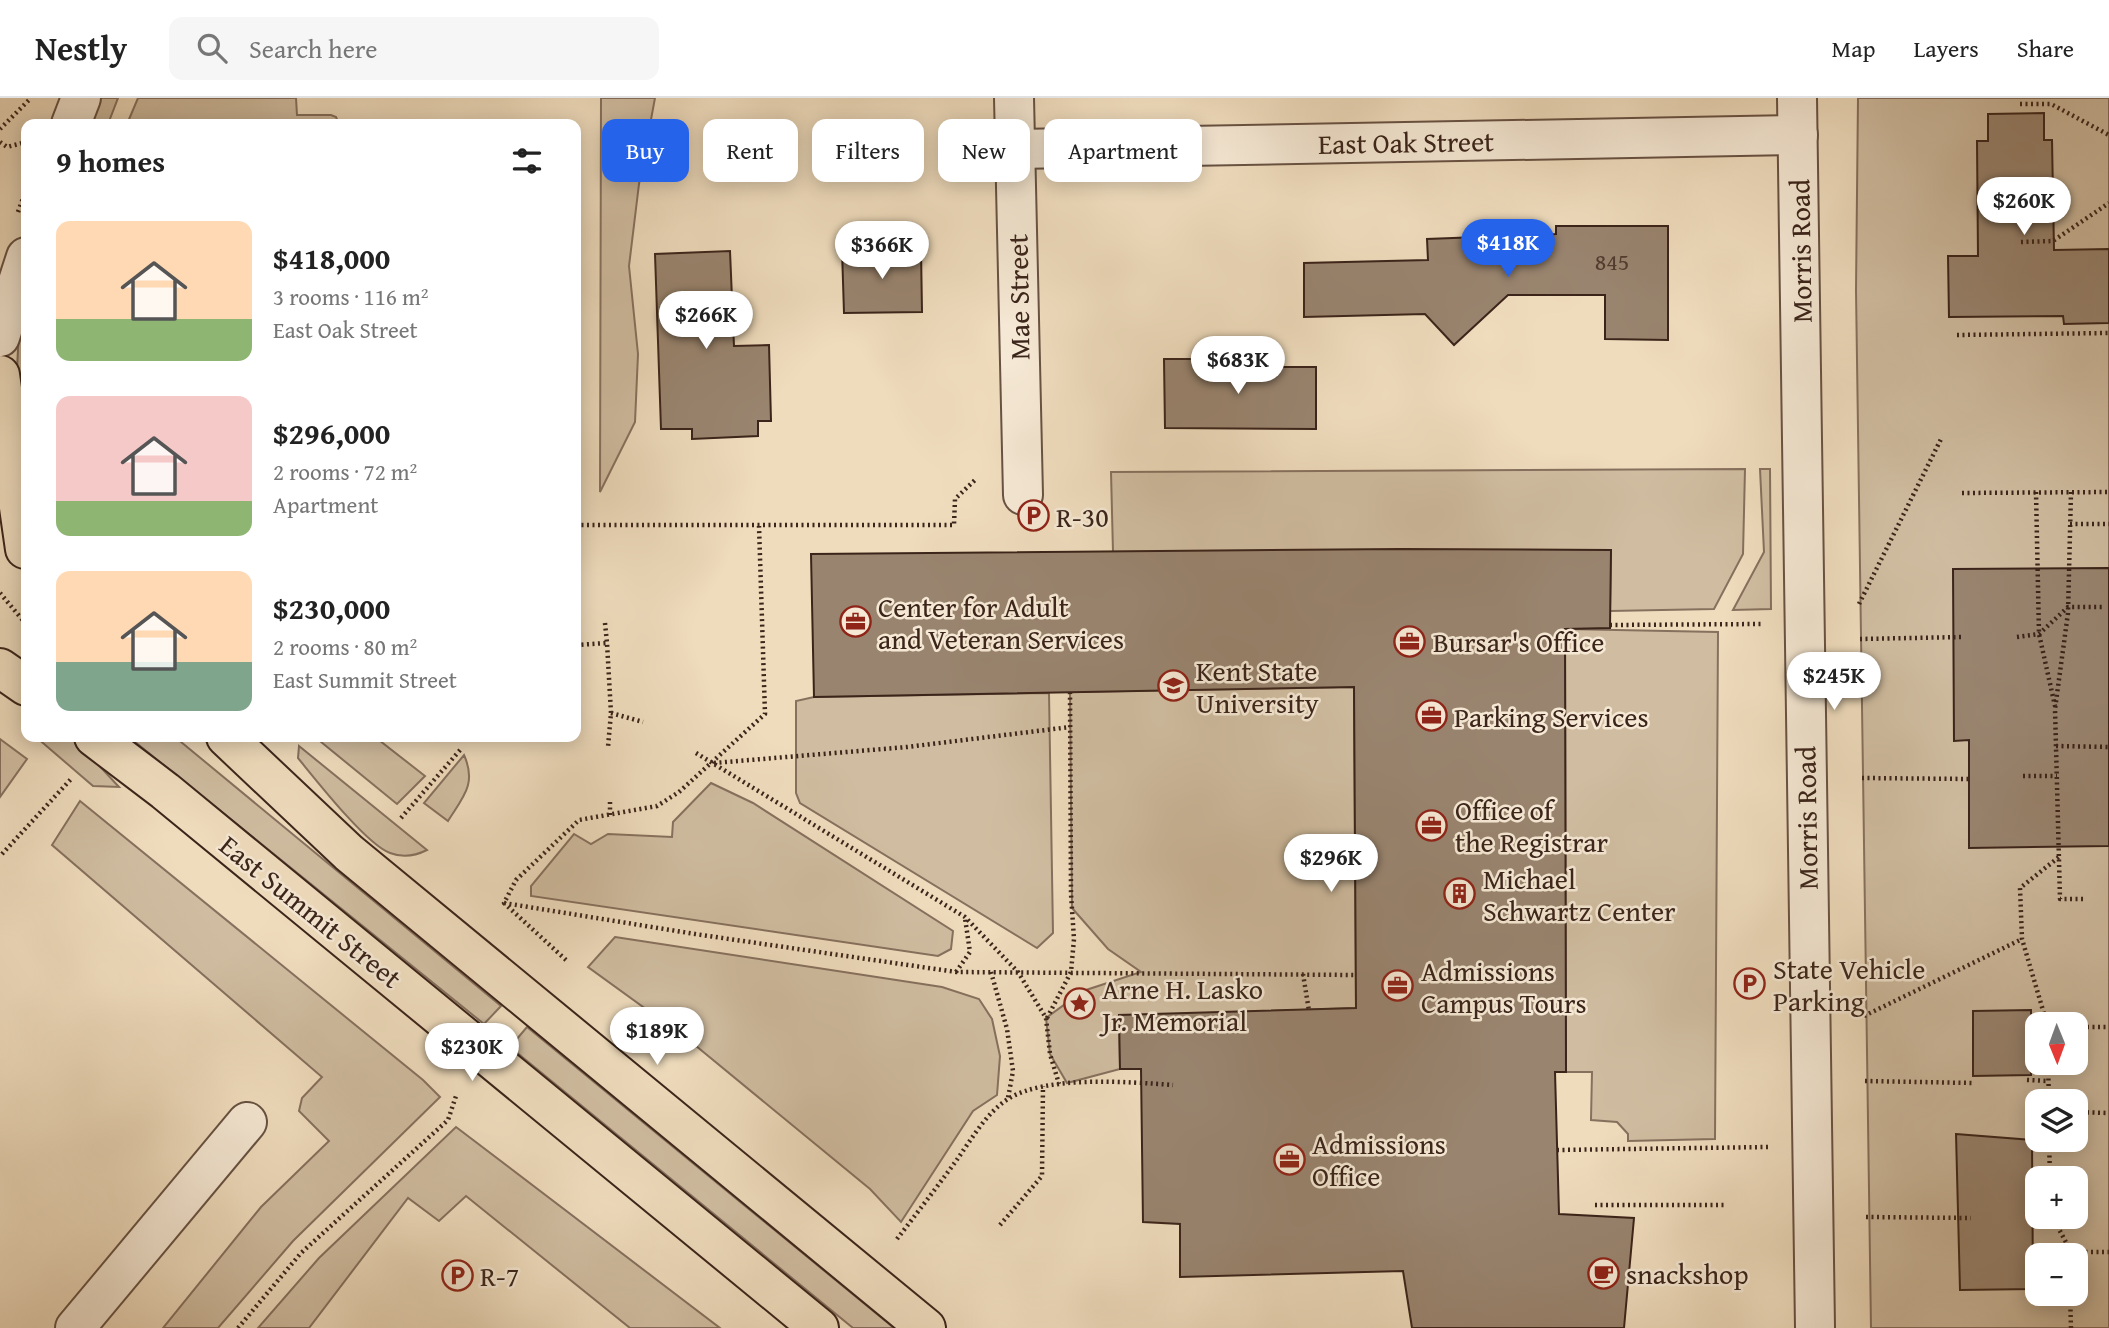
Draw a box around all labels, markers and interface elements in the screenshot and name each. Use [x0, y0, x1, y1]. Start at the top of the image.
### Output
search box [169, 17, 659, 80]
text: Nestly [35, 24, 127, 72]
icon: search [193, 29, 231, 67]
text: Search here [249, 29, 377, 68]
text: Map [1832, 31, 1875, 66]
text: Layers [1913, 31, 1979, 66]
text: Share [2017, 31, 2074, 66]
chip: Buy [602, 119, 689, 182]
chip: Rent [703, 119, 798, 182]
chip: Filters [812, 119, 924, 182]
chip: New [938, 119, 1030, 182]
chip: Apartment [1044, 119, 1202, 182]
street label: East Oak Street [1318, 120, 1494, 164]
text: 9 homes [56, 139, 165, 183]
icon: filters [508, 142, 546, 180]
pin: $260K [1975, 178, 2073, 237]
street label: Morris Road [1778, 179, 1822, 323]
text: $260K [1993, 183, 2055, 216]
pin: $418K [1459, 220, 1557, 279]
pin: $366K [833, 222, 931, 281]
text: $418K [1477, 225, 1539, 258]
text: $366K [851, 227, 913, 260]
street label: Mae Street [996, 233, 1040, 361]
text: $418,000 [273, 236, 390, 280]
house number: 845 [1595, 244, 1629, 279]
icon: home [112, 249, 196, 333]
text: 3 rooms · 116 m² [273, 280, 428, 313]
pin: $266K [657, 292, 755, 351]
text: $266K [675, 297, 737, 330]
text: East Oak Street [273, 313, 418, 346]
pin: $683K [1189, 336, 1287, 396]
text: $683K [1207, 342, 1269, 375]
text: $296,000 [273, 411, 390, 455]
icon: home [112, 424, 196, 508]
text: 2 rooms · 72 m² [273, 455, 417, 488]
text: Apartment [273, 488, 378, 521]
place label: R-30 [1056, 496, 1109, 537]
parking icon: R-30 [1016, 499, 1050, 533]
text: $230,000 [273, 586, 390, 630]
place label: Center for Adult and Veteran Services [878, 586, 1124, 659]
icon: home [112, 599, 196, 683]
office icon: Center for Adult and Veteran Services [838, 605, 872, 639]
place label: Bursar's Office [1433, 621, 1604, 662]
office icon: Bursar's Office [1393, 624, 1427, 658]
text: 2 rooms · 80 m² [273, 630, 417, 663]
place label: Kent State University [1196, 650, 1319, 723]
pin: $245K [1785, 652, 1883, 712]
text: $245K [1803, 658, 1865, 691]
text: East Summit Street [273, 663, 457, 696]
school or university icon: Kent State University [1156, 669, 1190, 703]
place label: Parking Services [1454, 696, 1649, 737]
office icon: Parking Services [1414, 699, 1448, 733]
street label: Morris Road [1784, 746, 1828, 890]
place label: Office of the Registrar [1455, 789, 1608, 862]
office icon: Office of the Registrar [1415, 808, 1449, 842]
street label: East Summit Street [211, 825, 411, 997]
pin: $296K [1282, 834, 1380, 894]
text: $296K [1300, 840, 1362, 873]
place label: Michael Schwartz Center [1483, 858, 1676, 931]
building icon: Michael Schwartz Center [1443, 877, 1477, 911]
place label: State Vehicle Parking [1773, 948, 1925, 1021]
place label: Admissions Campus Tours [1421, 950, 1587, 1023]
parking icon: State Vehicle Parking [1733, 967, 1767, 1001]
place label: Arne H. Lasko Jr. Memorial [1099, 968, 1263, 1041]
office icon: Admissions Campus Tours [1381, 969, 1415, 1003]
place icon: Arne H. Lasko Jr. Memorial [1062, 987, 1096, 1021]
pin: $189K [608, 1007, 706, 1067]
north arrow [2025, 1012, 2088, 1074]
map controls [2025, 1012, 2088, 1306]
text: $189K [626, 1013, 688, 1046]
pin: $230K [423, 1024, 521, 1083]
text: $230K [441, 1029, 503, 1062]
button: layers [2025, 1089, 2088, 1152]
place label: Admissions Office [1312, 1123, 1446, 1196]
office icon: Admissions Office [1272, 1142, 1306, 1176]
button: + [2025, 1166, 2088, 1229]
button: − [2025, 1243, 2088, 1306]
place label: snackshop [1626, 1253, 1749, 1294]
place label: R-7 [480, 1255, 519, 1296]
cafe icon: snackshop [1586, 1256, 1620, 1290]
parking icon: R-7 [440, 1258, 474, 1292]

